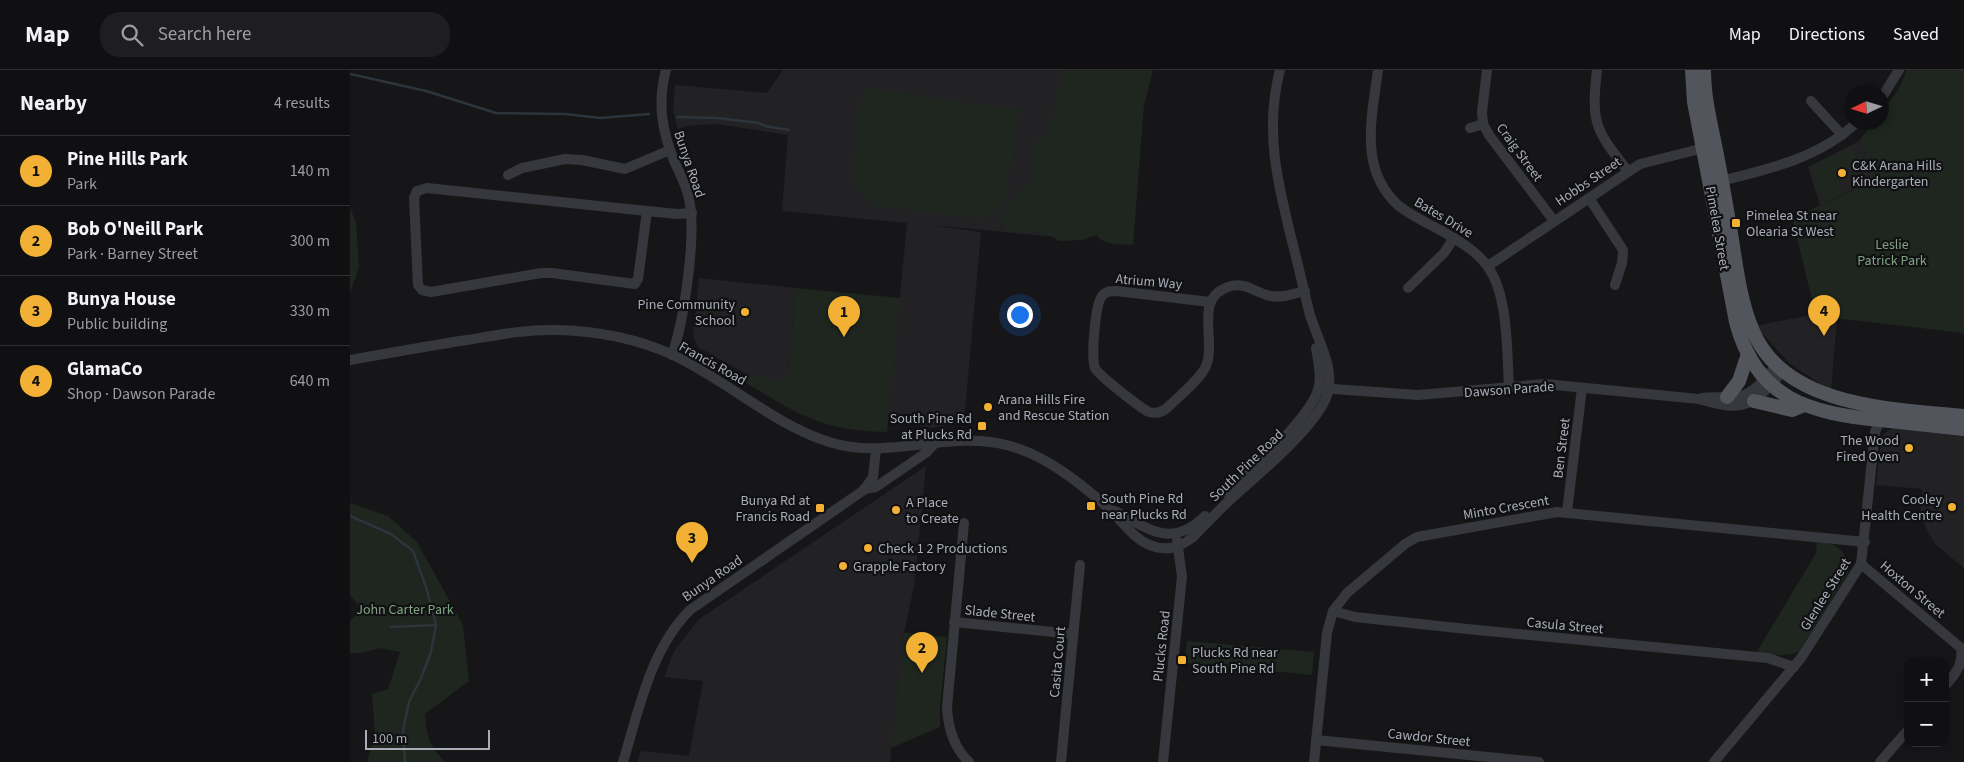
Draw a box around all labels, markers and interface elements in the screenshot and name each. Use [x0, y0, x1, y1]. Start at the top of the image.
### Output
search box [100, 12, 450, 57]
text: Map [25, 17, 70, 52]
icon: search [118, 21, 146, 49]
text: Search here [158, 21, 251, 48]
text: Map [1729, 22, 1761, 47]
text: Directions [1789, 22, 1865, 47]
text: Saved [1893, 22, 1939, 47]
north arrow [1844, 85, 1889, 130]
text: Nearby [20, 88, 87, 118]
text: 4 results [274, 92, 330, 114]
street label: Craig Street [1491, 119, 1547, 186]
street label: Bunya Road [668, 128, 710, 201]
text: Pine Hills Park [67, 146, 188, 173]
street label: Hobbs Street [1551, 152, 1626, 211]
place label: C&K Arana Hills Kindergarten [1852, 156, 1942, 192]
text: 1 [32, 160, 40, 182]
text: 140 m [290, 160, 330, 182]
marker: C&K Arana Hills Kindergarten [1836, 167, 1848, 179]
text: Park [67, 173, 97, 195]
street label: Pimelea Street [1700, 184, 1734, 272]
street label: Bates Drive [1410, 192, 1477, 243]
place label: Pimelea St near Olearia St West [1746, 206, 1837, 242]
text: Bob O'Neill Park [67, 216, 204, 243]
marker: Pimelea St near Olearia St West [1730, 217, 1742, 229]
text: 2 [32, 230, 40, 252]
text: 300 m [290, 230, 330, 252]
park label: Leslie Patrick Park [1857, 235, 1927, 271]
text: Park · Barney Street [67, 243, 198, 265]
street label: Atrium Way [1115, 269, 1184, 295]
text: Bunya House [67, 286, 176, 313]
place label: Pine Community School [637, 295, 735, 331]
pin: 4 [1808, 295, 1840, 336]
pin: 1 [828, 296, 860, 337]
text: 3 [32, 300, 40, 322]
text: 330 m [290, 300, 330, 322]
your location [1007, 302, 1033, 328]
marker: Pine Community School [739, 306, 751, 318]
text: Public building [67, 313, 167, 335]
street label: Francis Road [675, 337, 750, 391]
text: GlamaCo [67, 356, 142, 383]
text: 4 [32, 370, 40, 392]
text: 640 m [290, 370, 330, 392]
street label: Dawson Parade [1463, 377, 1555, 403]
text: Shop · Dawson Parade [67, 383, 215, 405]
place label: Arana Hills Fire and Rescue Station [998, 390, 1110, 426]
marker: Arana Hills Fire and Rescue Station [982, 401, 994, 413]
place label: South Pine Rd at Plucks Rd [890, 409, 972, 445]
street label: Ben Street [1548, 417, 1576, 479]
marker: South Pine Rd at Plucks Rd [976, 420, 988, 432]
street label: South Pine Road [1205, 425, 1288, 506]
place label: The Wood Fired Oven [1836, 431, 1899, 467]
marker: The Wood Fired Oven [1903, 442, 1915, 454]
place label: South Pine Rd near Plucks Rd [1101, 489, 1187, 525]
place label: Cooley Health Centre [1861, 490, 1942, 526]
place label: Bunya Rd at Francis Road [736, 491, 810, 527]
street label: Minto Crescent [1462, 491, 1551, 525]
place label: A Place to Create [906, 493, 959, 529]
marker: South Pine Rd near Plucks Rd [1085, 500, 1097, 512]
marker: Cooley Health Centre [1946, 501, 1958, 513]
marker: Bunya Rd at Francis Road [814, 502, 826, 514]
marker: A Place to Create [890, 504, 902, 516]
pin: 3 [676, 522, 708, 563]
place label: Check 1 2 Productions [878, 539, 1007, 559]
marker: Check 1 2 Productions [862, 542, 874, 554]
street label: Bunya Road [678, 551, 747, 607]
street label: Glenlee Street [1796, 554, 1856, 635]
street label: Hoxton Street [1875, 556, 1950, 623]
place label: Grapple Factory [853, 557, 946, 577]
marker: Grapple Factory [837, 560, 849, 572]
park label: John Carter Park [356, 600, 454, 620]
street label: Slade Street [964, 600, 1036, 628]
street label: Plucks Road [1148, 610, 1176, 683]
street label: Casula Street [1526, 613, 1604, 639]
street label: Casita Court [1045, 625, 1071, 699]
pin: 2 [906, 632, 938, 673]
place label: Plucks Rd near South Pine Rd [1192, 643, 1278, 679]
marker: Plucks Rd near South Pine Rd [1176, 654, 1188, 666]
map controls [1904, 657, 1949, 747]
button: + [1904, 657, 1949, 702]
button: − [1904, 702, 1949, 747]
street label: Cawdor Street [1386, 724, 1472, 752]
scale bar [365, 727, 490, 750]
text: 100 m [372, 729, 407, 749]

